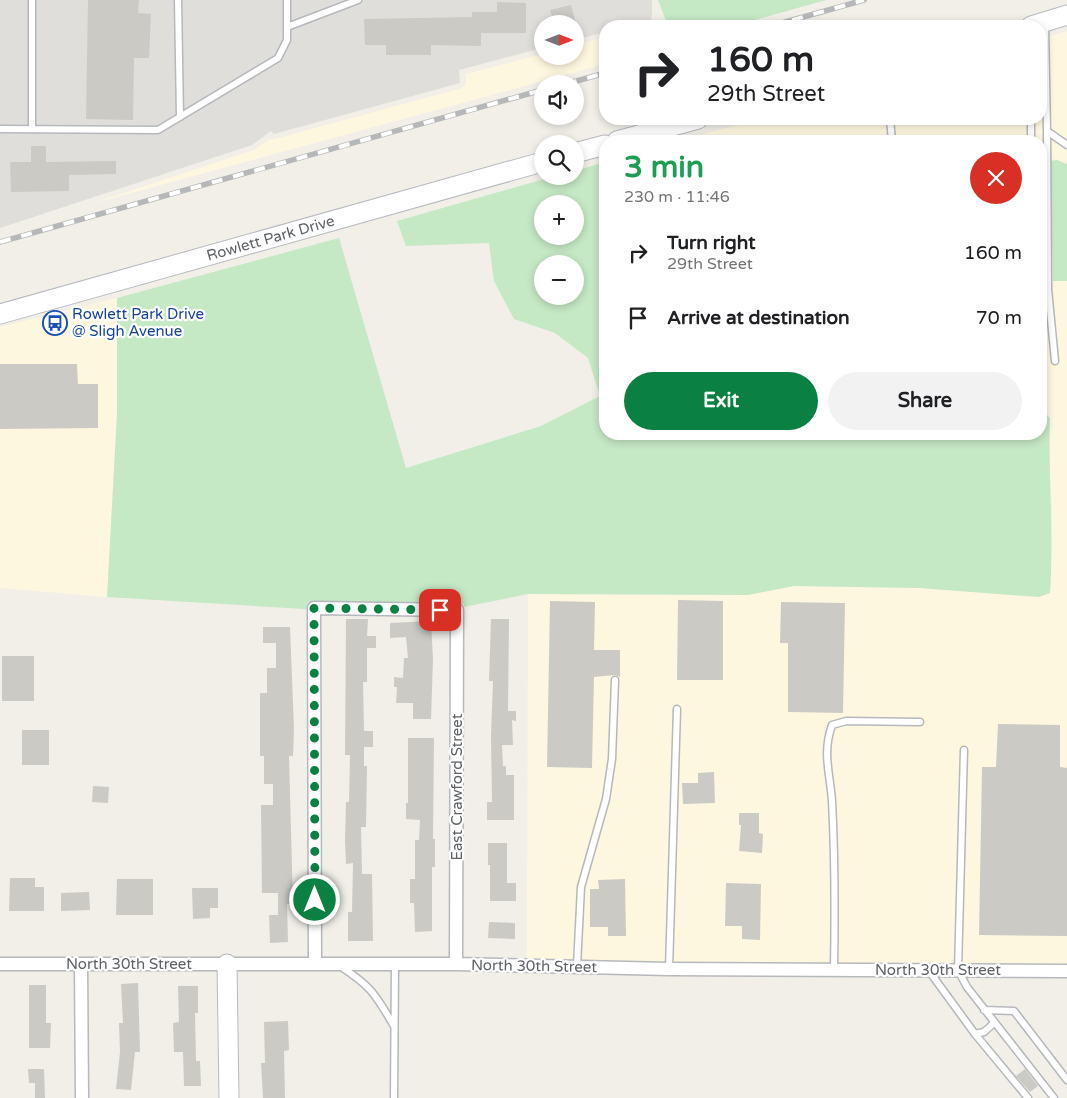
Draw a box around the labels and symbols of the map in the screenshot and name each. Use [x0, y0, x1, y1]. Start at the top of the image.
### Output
north arrow [534, 15, 584, 65]
street label: Rowlett Park Drive [204, 212, 337, 265]
place label: Rowlett Park Drive @ Sligh Avenue [72, 305, 204, 340]
bus stop icon: Rowlett Park Drive @ Sligh Avenue [42, 310, 68, 336]
pin [419, 589, 461, 631]
street label: East Crawford Street [448, 713, 466, 861]
position arrow [288, 873, 340, 925]
street label: North 30th Street [66, 955, 192, 973]
street label: North 30th Street [471, 956, 597, 976]
street label: North 30th Street [875, 961, 1001, 979]

